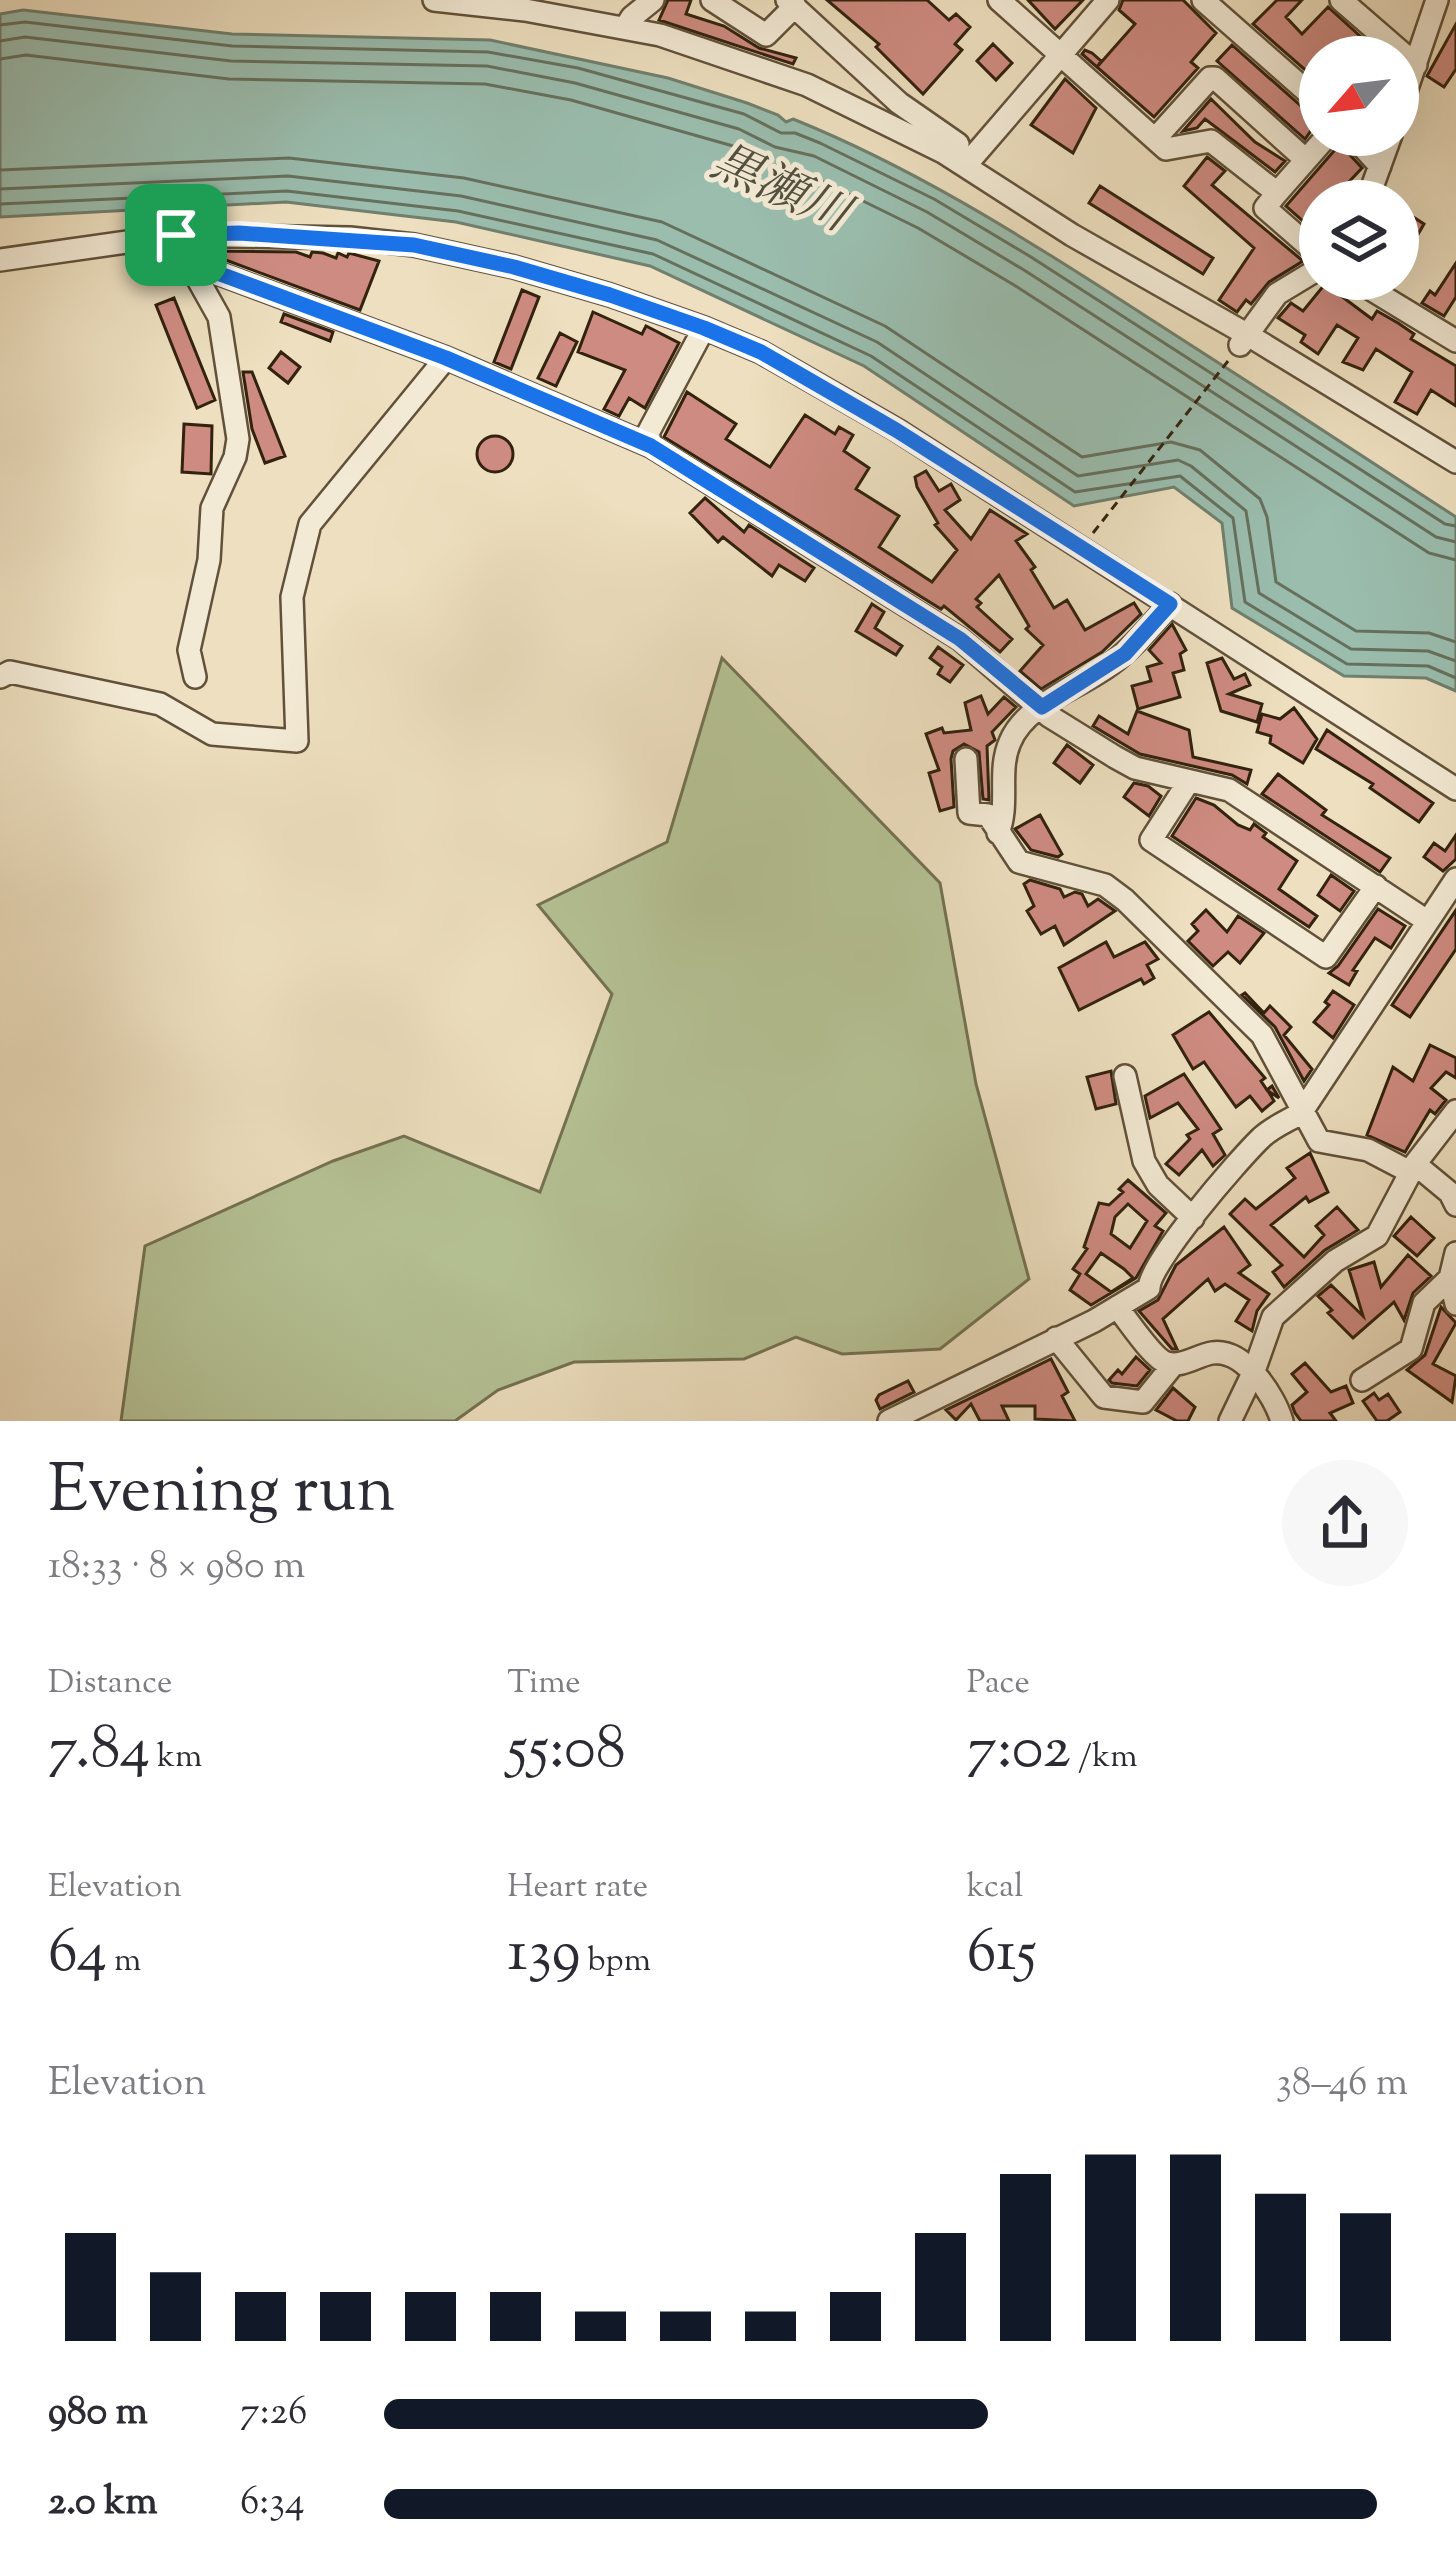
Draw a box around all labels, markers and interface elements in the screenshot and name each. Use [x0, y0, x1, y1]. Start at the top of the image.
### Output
north arrow [1299, 36, 1419, 156]
map controls [1299, 36, 1419, 300]
water label: 黒瀬川 [699, 130, 863, 254]
button: layers [1299, 180, 1419, 300]
pin [125, 184, 227, 286]
icon: arrive [143, 202, 209, 268]
text: Evening run [48, 1447, 395, 1542]
button: share [1282, 1460, 1408, 1586]
text: 18:33 · 8 × 980 m [48, 1540, 305, 1596]
text: Distance [48, 1660, 172, 1708]
text: Time [507, 1660, 581, 1708]
text: Pace [967, 1660, 1030, 1708]
text: 7.84 [48, 1708, 150, 1795]
text: 55:08 [507, 1708, 626, 1795]
text: 7:02 [967, 1708, 1071, 1795]
text: km [150, 1734, 202, 1782]
text: /km [1071, 1734, 1138, 1782]
text: Elevation [48, 1864, 182, 1912]
text: Heart rate [507, 1864, 648, 1912]
text: kcal [967, 1864, 1023, 1912]
text: 64 [48, 1912, 107, 1999]
text: 139 [507, 1912, 581, 1999]
text: 615 [967, 1912, 1037, 1999]
text: m [107, 1938, 141, 1986]
text: bpm [581, 1938, 651, 1986]
text: Elevation [48, 2057, 206, 2113]
text: 38–46 m [1276, 2057, 1408, 2113]
text: 980 m [48, 2386, 148, 2442]
text: 7:26 [240, 2386, 307, 2442]
text: 2.0 km [48, 2476, 157, 2532]
text: 6:34 [240, 2476, 305, 2532]

